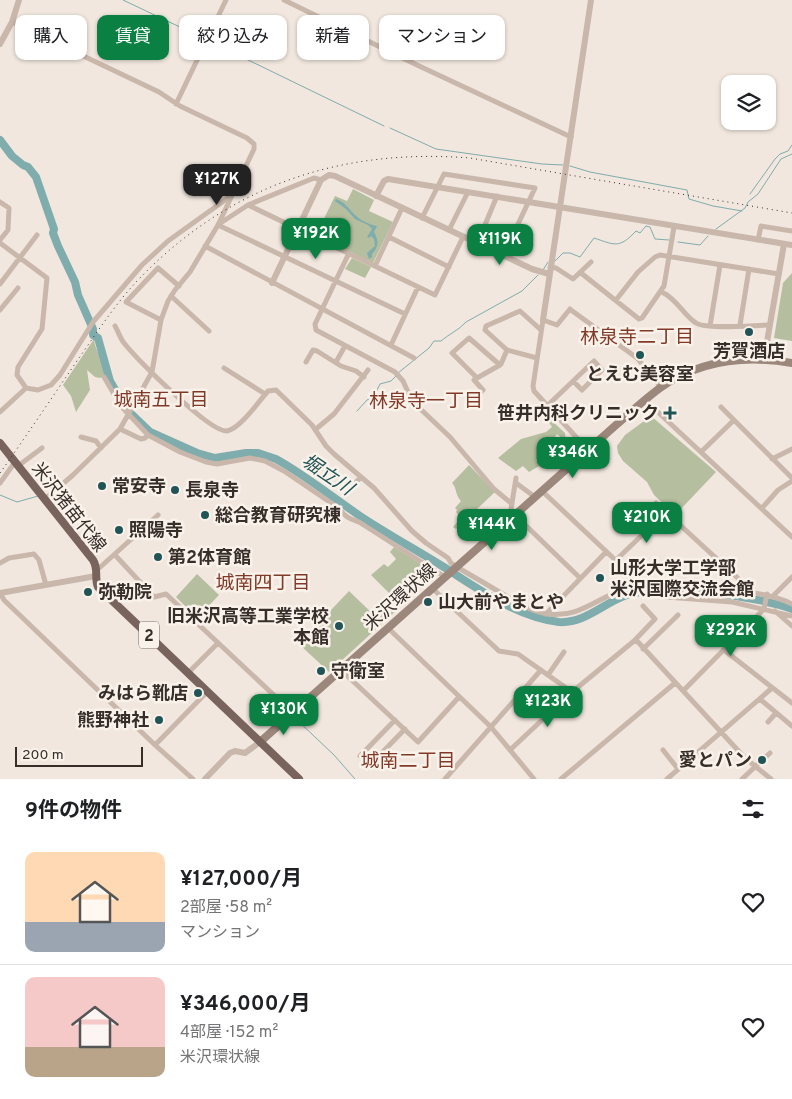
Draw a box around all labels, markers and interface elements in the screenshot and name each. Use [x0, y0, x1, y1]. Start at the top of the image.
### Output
chip: 購入 [15, 15, 87, 60]
chip: 賃貸 [97, 15, 169, 60]
chip: 絞り込み [179, 15, 287, 60]
chip: 新着 [297, 15, 369, 60]
chip: マンション [379, 15, 505, 60]
map controls [721, 75, 776, 130]
button: layers [721, 75, 776, 130]
pin: ¥127K [182, 164, 252, 206]
text: ¥127K [194, 170, 240, 190]
pin: ¥192K [281, 218, 351, 260]
text: ¥192K [292, 224, 340, 244]
pin: ¥119K [465, 224, 535, 266]
text: ¥119K [478, 230, 522, 250]
district label: 林泉寺二丁目 [580, 326, 694, 350]
marker: 芳賀酒店 [743, 326, 755, 338]
place label: 芳賀酒店 [713, 341, 785, 364]
marker: とえむ美容室 [634, 349, 646, 361]
place label: とえむ美容室 [586, 364, 694, 387]
district label: 城南五丁目 [113, 389, 209, 413]
district label: 林泉寺一丁目 [369, 390, 483, 414]
place label: 笹井内科クリニック [497, 403, 659, 426]
marker: 笹井内科クリニック [663, 406, 677, 420]
pin: ¥346K [538, 436, 608, 479]
text: ¥346K [548, 443, 598, 463]
water label: 堀立川 [297, 450, 359, 503]
street label: 米沢猪苗代線 [26, 458, 110, 558]
place label: 常安寺 [112, 476, 166, 499]
marker: 常安寺 [96, 480, 108, 492]
place label: 長泉寺 [185, 480, 239, 503]
marker: 長泉寺 [169, 484, 181, 496]
pin: ¥210K [612, 502, 682, 544]
place label: 総合教育研究棟 [215, 505, 341, 528]
pin: ¥144K [457, 508, 527, 551]
text: ¥210K [623, 508, 671, 528]
marker: 総合教育研究棟 [199, 509, 211, 521]
text: ¥144K [468, 515, 516, 535]
place label: 照陽寺 [129, 520, 183, 543]
marker: 照陽寺 [113, 524, 125, 536]
place label: 第2体育館 [168, 547, 251, 570]
marker: 第2体育館 [152, 551, 164, 563]
place label: 山形大学工学部 米沢国際交流会館 [610, 558, 754, 602]
street label: 米沢環状線 [360, 559, 442, 637]
district label: 城南四丁目 [215, 572, 311, 596]
marker: 山形大学工学部 米沢国際交流会館 [594, 572, 606, 584]
place label: 弥勒院 [98, 582, 152, 605]
marker: 弥勒院 [82, 586, 94, 598]
place label: 山大前やまとや [438, 592, 564, 615]
marker: 山大前やまとや [422, 596, 434, 608]
place label: 旧米沢高等工業学校 本館 [167, 606, 329, 650]
pin: ¥292K [696, 614, 766, 657]
marker: 旧米沢高等工業学校 本館 [333, 620, 345, 632]
text: ¥292K [706, 621, 756, 641]
road number: 2 [139, 622, 159, 648]
place label: 守衛室 [331, 660, 385, 684]
marker: 守衛室 [315, 665, 327, 677]
place label: みはら靴店 [98, 683, 188, 706]
pin: ¥123K [513, 686, 583, 728]
marker: みはら靴店 [192, 687, 204, 699]
text: ¥123K [525, 692, 571, 712]
pin: ¥130K [249, 694, 319, 736]
text: ¥130K [260, 700, 308, 720]
place label: 熊野神社 [77, 710, 149, 733]
marker: 熊野神社 [153, 714, 165, 726]
scale bar [15, 744, 142, 767]
text: 200 m [22, 747, 64, 764]
district label: 城南二丁目 [360, 750, 456, 774]
place label: 愛とパン [679, 750, 752, 773]
marker: 愛とパン [756, 754, 768, 766]
icon: filters [739, 795, 767, 823]
text: 9件の物件 [25, 798, 122, 825]
text: ¥127,000/月 [180, 866, 302, 893]
icon: home [65, 872, 125, 932]
icon: heart [739, 888, 767, 916]
text: 2部屋 · 58 m² [180, 898, 272, 918]
text: マンション [180, 923, 260, 943]
text: ¥346,000/月 [180, 991, 311, 1018]
icon: home [65, 997, 125, 1057]
icon: heart [739, 1013, 767, 1041]
text: 4部屋 · 152 m² [180, 1023, 278, 1043]
text: 米沢環状線 [180, 1048, 260, 1068]

